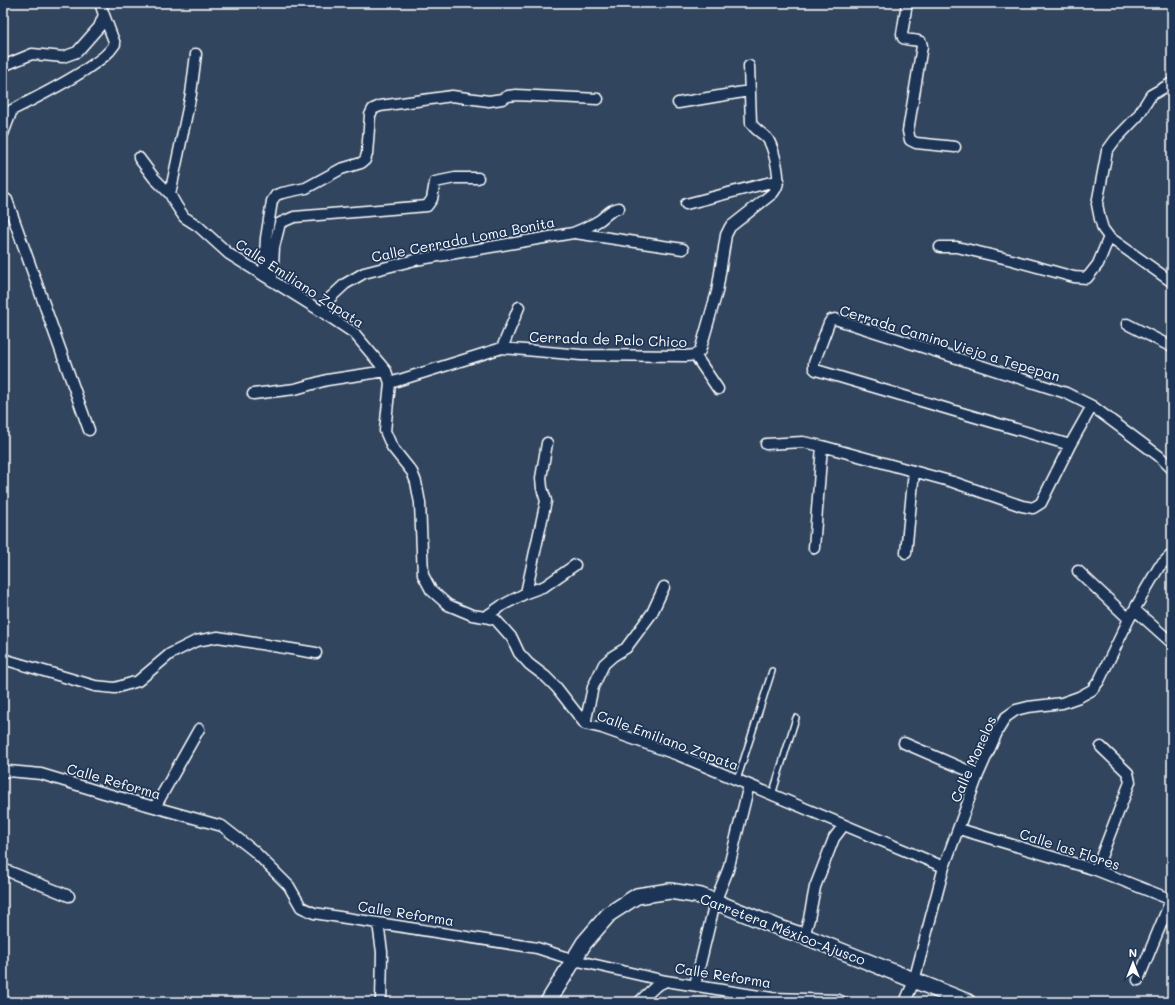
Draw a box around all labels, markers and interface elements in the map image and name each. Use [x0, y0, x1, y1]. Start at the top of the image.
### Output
street label: Calle Cerrada Loma Bonita [370, 212, 556, 266]
street label: Calle Emiliano Zapata [232, 234, 368, 332]
street label: Cerrada Camino Viejo a Tepepan [837, 300, 1063, 386]
street label: Cerrada de Palo Chico [529, 327, 687, 351]
street label: Calle Emiliano Zapata [594, 705, 742, 775]
street label: Calle Morelos [945, 713, 1001, 805]
street label: Calle Reforma [65, 758, 163, 804]
street label: Calle las Flores [1017, 824, 1123, 874]
street label: Carretera México-Ajusco [698, 889, 868, 969]
street label: Calle Reforma [357, 896, 455, 930]
north arrow [1113, 943, 1153, 983]
text: N [1129, 945, 1137, 960]
street label: Calle Reforma [674, 958, 772, 992]

